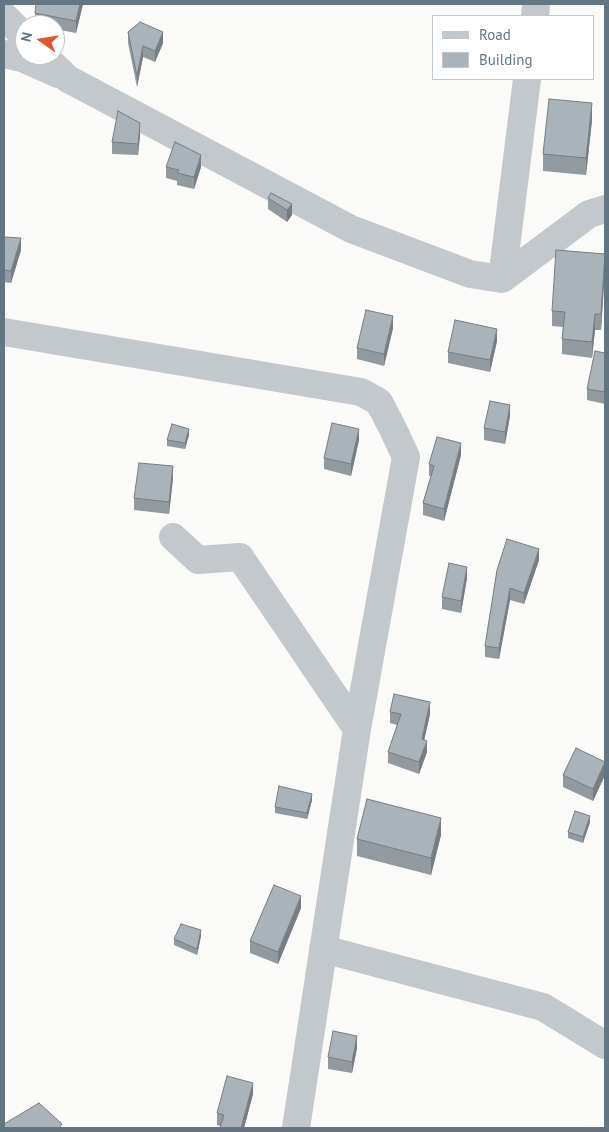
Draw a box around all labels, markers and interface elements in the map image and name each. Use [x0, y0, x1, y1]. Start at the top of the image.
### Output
north arrow [15, 15, 65, 65]
legend [432, 15, 594, 80]
text: Road [479, 25, 511, 44]
text: N [17, 30, 36, 43]
text: Building [479, 50, 533, 69]

